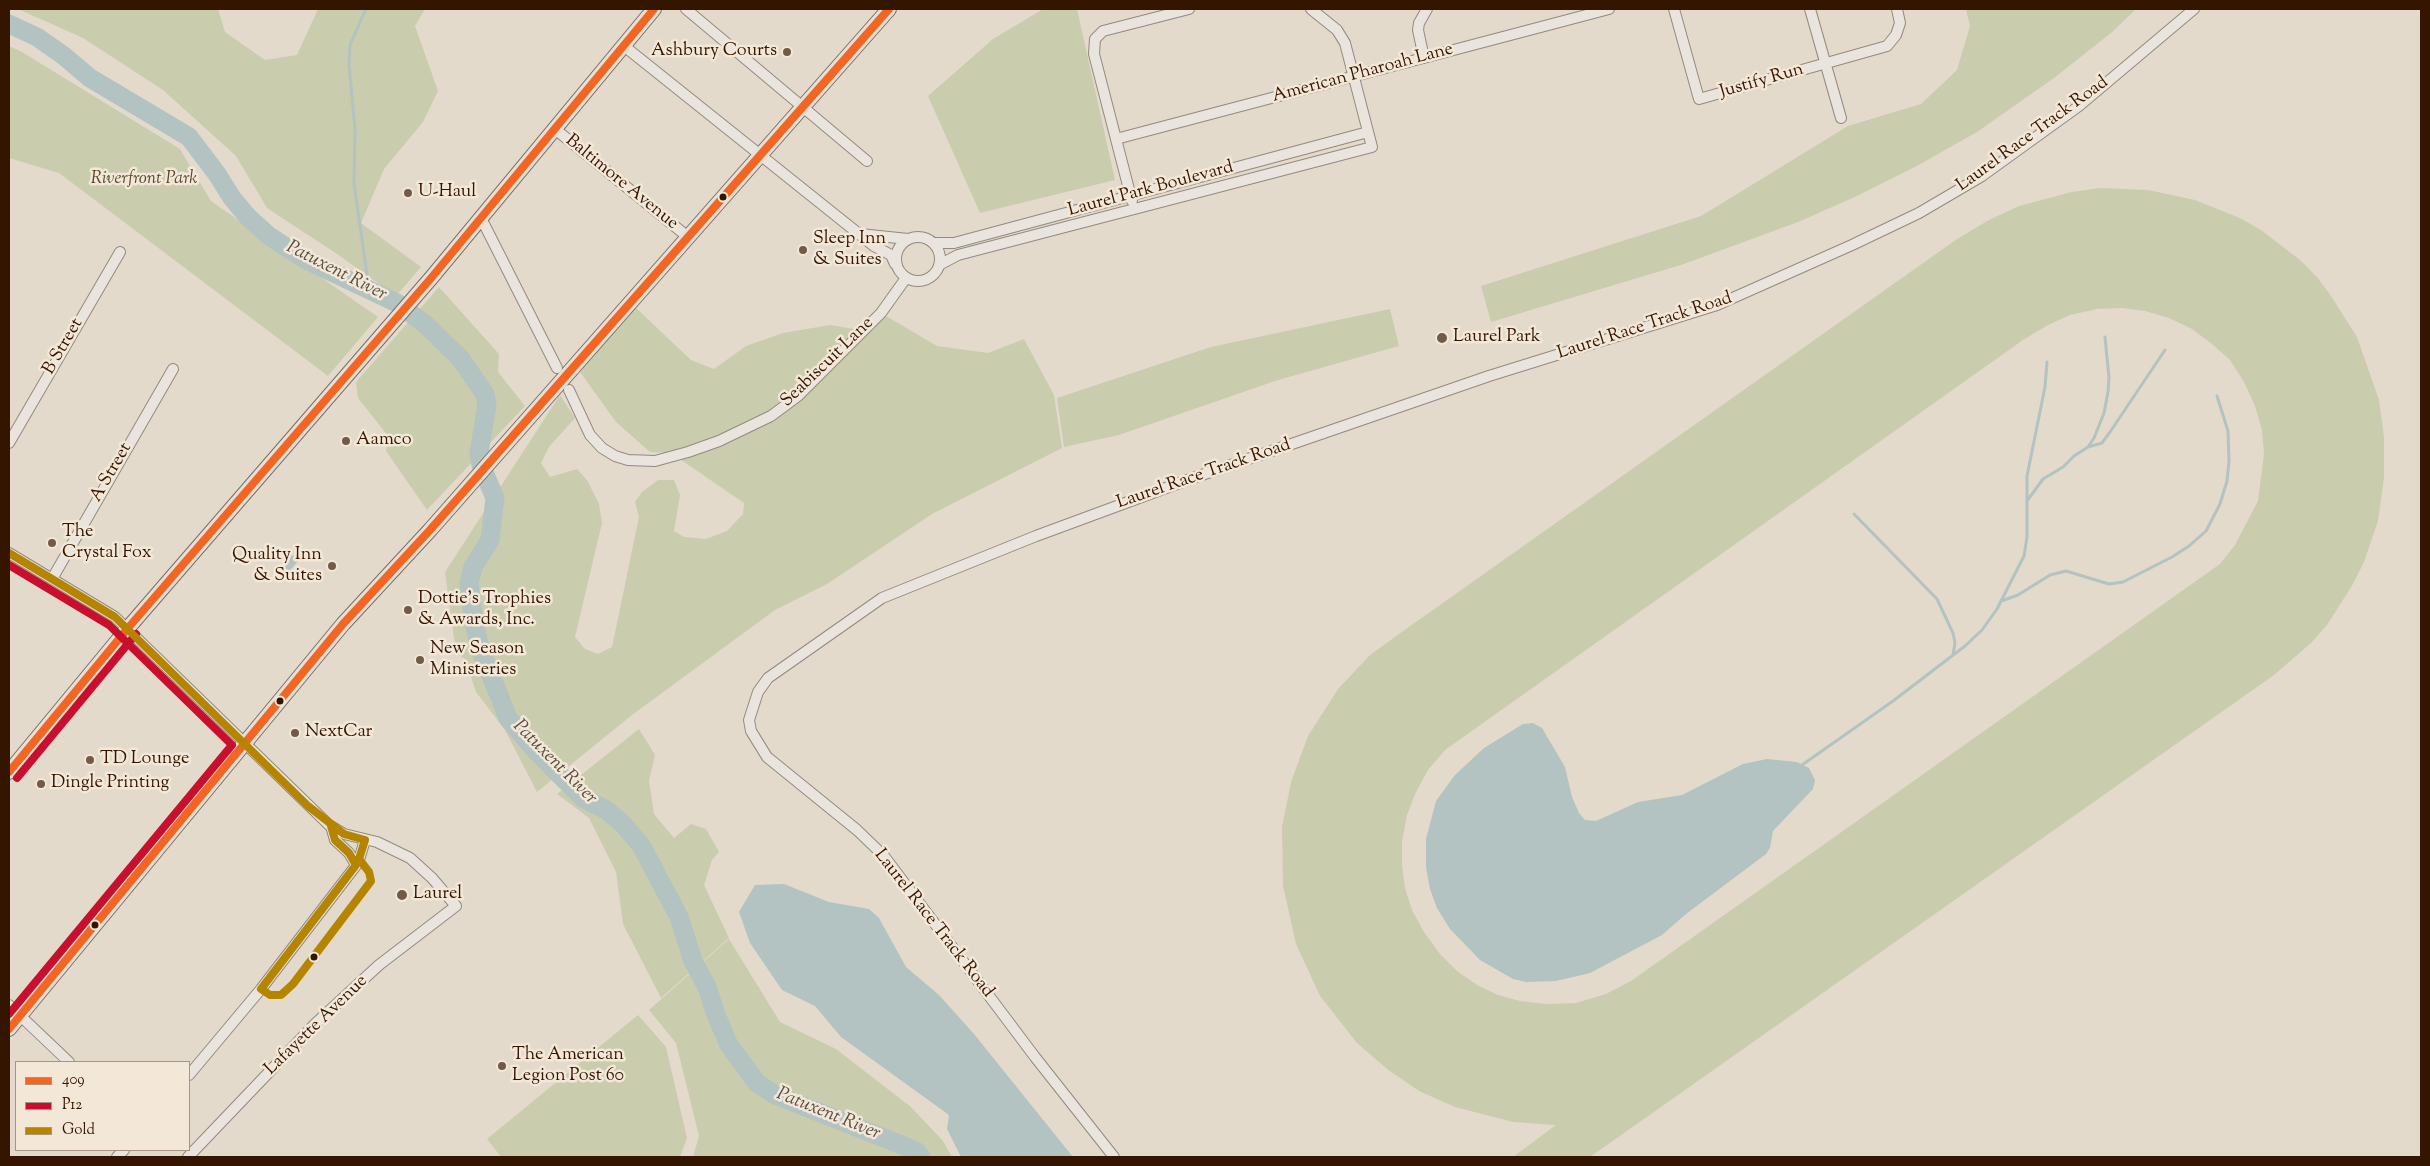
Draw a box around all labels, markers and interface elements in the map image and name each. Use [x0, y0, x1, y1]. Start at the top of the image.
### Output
street label: American Pharoah Lane [1270, 39, 1456, 109]
place label: Ashbury Courts [651, 41, 777, 63]
marker: Ashbury Courts [781, 46, 793, 58]
street label: Justify Run [1718, 60, 1806, 104]
street label: Laurel Race Track Road [1953, 73, 2113, 197]
street label: Baltimore Avenue [560, 131, 682, 235]
street label: Laurel Park Boulevard [1066, 158, 1236, 222]
park label: Riverfront Park [91, 169, 197, 191]
place label: U-Haul [418, 182, 476, 204]
marker: U-Haul [402, 187, 414, 199]
unlabelled marker [718, 192, 728, 202]
place label: Sleep Inn & Suites [813, 229, 886, 272]
water label: Patuxent River [282, 237, 390, 307]
marker: Sleep Inn & Suites [797, 244, 809, 256]
street label: Laurel Race Track Road [1555, 289, 1735, 365]
street label: Seabiscuit Lane [777, 313, 879, 413]
street label: B Street [39, 315, 89, 379]
place label: Laurel Park [1453, 327, 1541, 349]
marker: Laurel Park [1435, 331, 1449, 345]
place label: Aamco [356, 430, 412, 452]
marker: Aamco [340, 435, 352, 447]
street label: Laurel Race Track Road [1114, 435, 1294, 515]
street label: A Street [86, 439, 138, 507]
place label: The Crystal Fox [62, 522, 152, 564]
marker: The Crystal Fox [46, 537, 58, 549]
place label: Quality Inn & Suites [232, 545, 322, 588]
marker: Quality Inn & Suites [326, 560, 338, 572]
place label: Dottie’s Trophies & Awards, Inc. [418, 589, 551, 632]
marker: Dottie’s Trophies & Awards, Inc. [402, 604, 414, 616]
place label: New Season Ministeries [430, 639, 524, 682]
marker: New Season Ministeries [414, 654, 426, 666]
unlabelled marker [275, 696, 285, 706]
water label: Patuxent River [507, 716, 601, 810]
place label: NextCar [305, 722, 372, 744]
marker: NextCar [289, 727, 301, 739]
place label: TD Lounge [100, 749, 189, 771]
marker: TD Lounge [84, 754, 96, 766]
place label: Dingle Printing [51, 773, 169, 795]
marker: Dingle Printing [35, 778, 47, 790]
street label: Laurel Race Track Road [868, 845, 998, 1003]
place label: Laurel [413, 884, 462, 906]
marker: Laurel [395, 888, 409, 902]
unlabelled marker [90, 920, 100, 930]
unlabelled marker [309, 952, 319, 962]
street label: Lafayette Avenue [261, 971, 373, 1081]
place label: The American Legion Post 60 [512, 1045, 624, 1088]
marker: The American Legion Post 60 [496, 1060, 508, 1072]
legend [15, 1061, 190, 1151]
text: 409 [62, 1070, 85, 1091]
water label: Patuxent River [773, 1084, 883, 1146]
text: P12 [62, 1095, 82, 1116]
text: Gold [62, 1120, 95, 1141]

